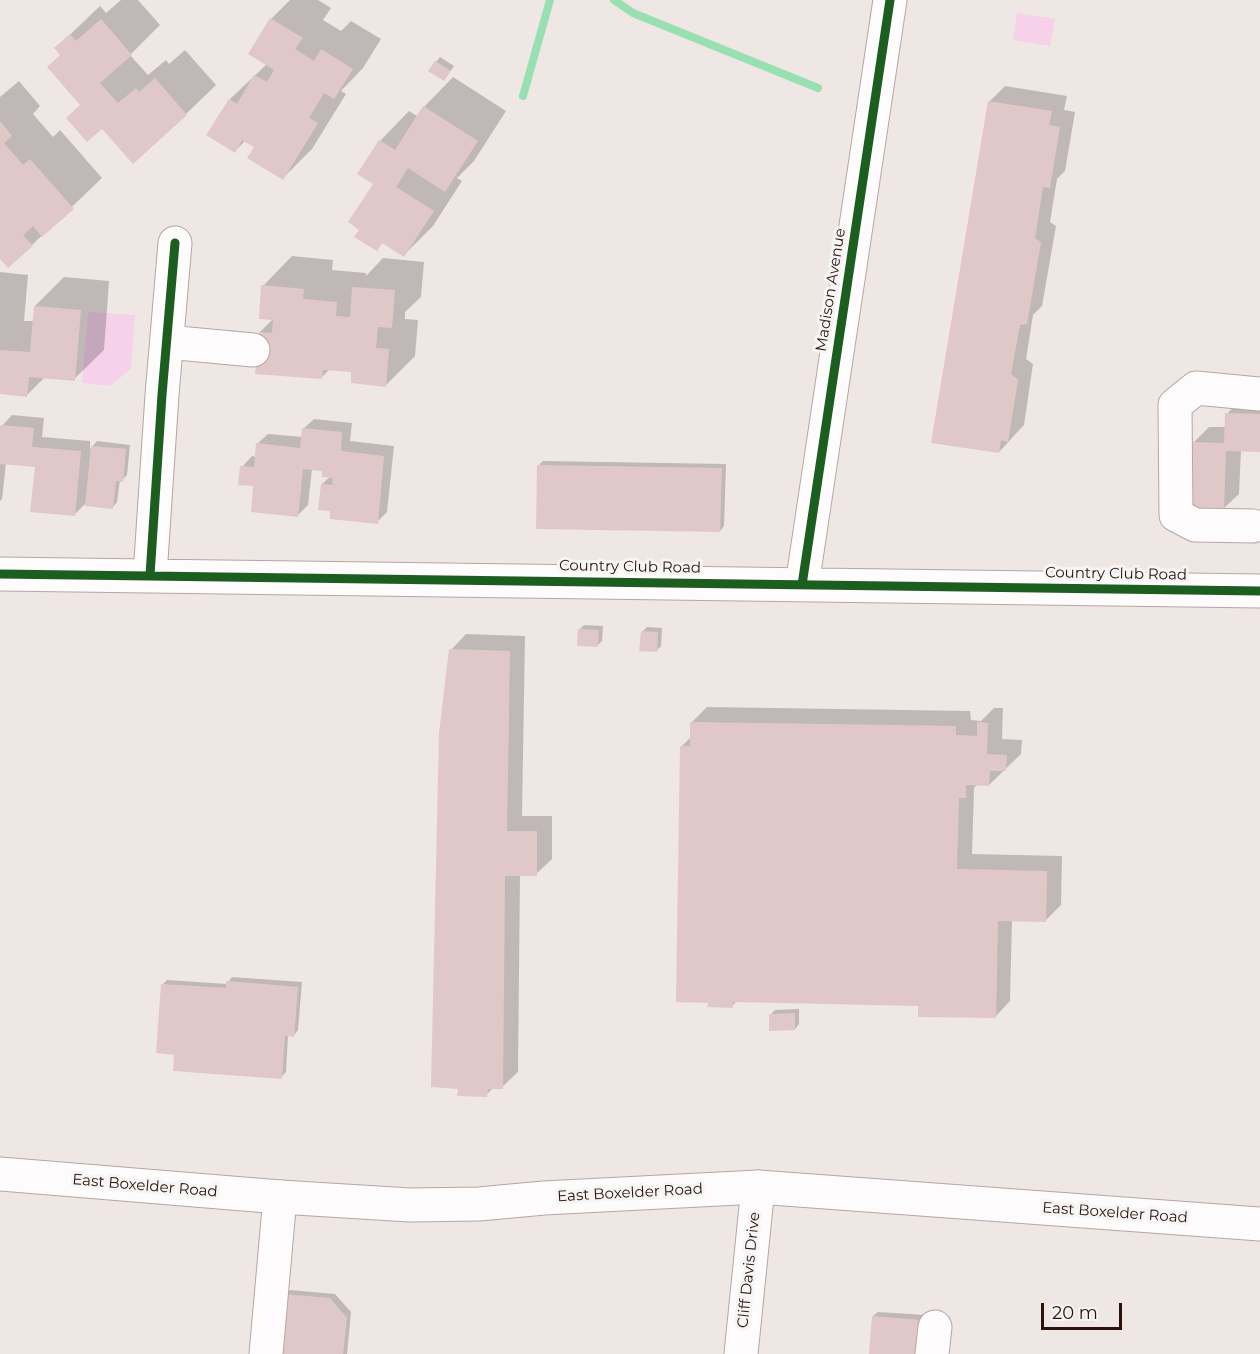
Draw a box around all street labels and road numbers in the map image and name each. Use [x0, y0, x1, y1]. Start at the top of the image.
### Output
street label: Madison Avenue [812, 227, 850, 353]
street label: Country Club Road [559, 557, 701, 577]
street label: Country Club Road [1045, 564, 1187, 584]
street label: East Boxelder Road [72, 1171, 218, 1201]
street label: East Boxelder Road [557, 1180, 703, 1206]
street label: East Boxelder Road [1042, 1199, 1188, 1227]
street label: Cliff Davis Drive [734, 1211, 764, 1329]

